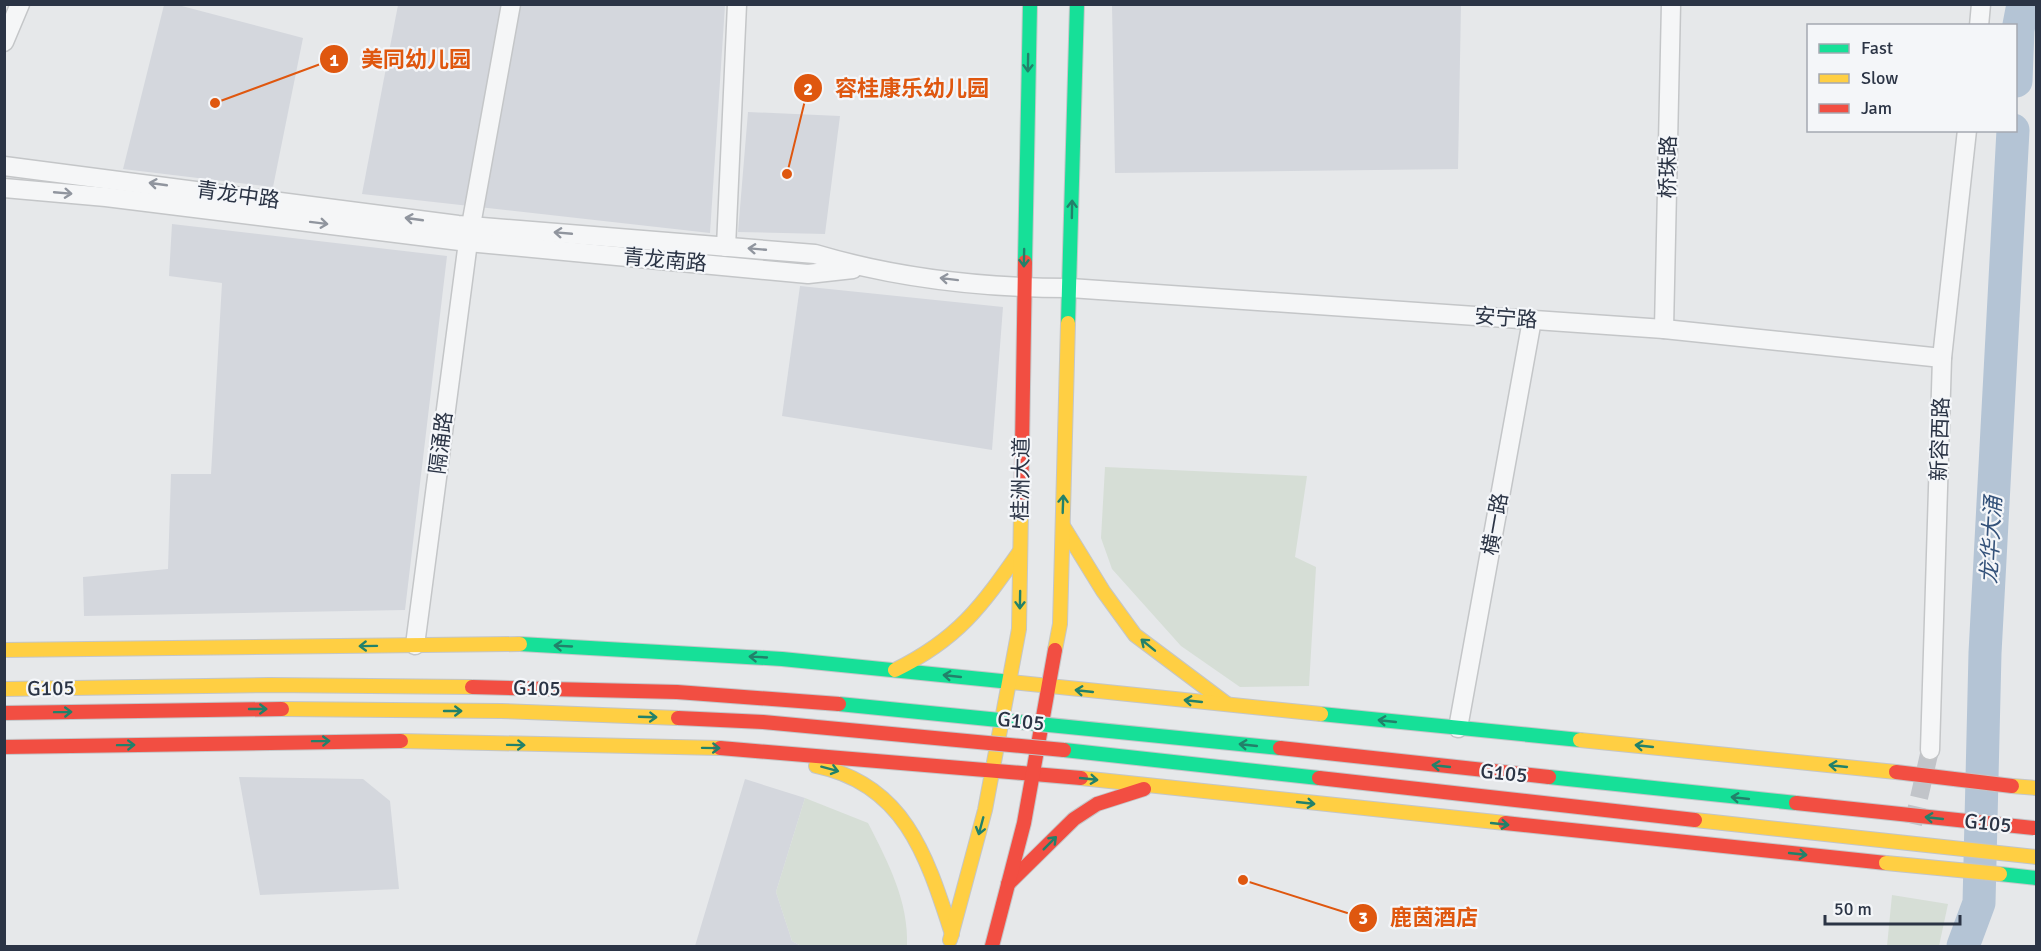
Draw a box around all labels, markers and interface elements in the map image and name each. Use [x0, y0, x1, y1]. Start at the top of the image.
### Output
legend [1807, 24, 2017, 132]
text: Fast [1861, 37, 1893, 59]
callout: 美同幼儿园 [319, 39, 483, 79]
text: 美同幼儿园 [361, 46, 471, 73]
text: 1 [329, 49, 339, 71]
one-way arrow [1023, 52, 1034, 72]
text: Slow [1861, 67, 1898, 89]
callout: 容桂康乐幼儿园 [793, 68, 1001, 108]
text: 容桂康乐幼儿园 [835, 75, 989, 102]
text: 2 [803, 78, 813, 100]
text: Jam [1861, 97, 1892, 119]
street label: 桥珠路 [1654, 135, 1682, 199]
street label: 青龙中路 [195, 176, 281, 214]
one-way arrow [149, 179, 168, 190]
one-way arrow [52, 188, 72, 199]
one-way arrow [1066, 199, 1078, 219]
one-way arrow [404, 213, 424, 224]
one-way arrow [309, 218, 328, 229]
one-way arrow [553, 227, 573, 238]
street label: 青龙南路 [622, 243, 708, 277]
one-way arrow [748, 243, 768, 254]
one-way arrow [1018, 247, 1030, 267]
one-way arrow [940, 273, 960, 284]
street label: 安宁路 [1474, 303, 1538, 333]
street label: 新容西路 [1926, 397, 1954, 481]
street label: 隔涌路 [424, 410, 458, 476]
street label: 桂洲大道 [1007, 437, 1035, 521]
street label: 横一路 [1477, 491, 1513, 557]
water label: 龙华大涌 [1975, 492, 2007, 585]
one-way arrow [1058, 494, 1069, 514]
one-way arrow [1014, 589, 1026, 609]
one-way arrow [1140, 639, 1156, 652]
one-way arrow [359, 640, 379, 652]
one-way arrow [554, 640, 574, 651]
one-way arrow [748, 652, 768, 663]
one-way arrow [943, 670, 962, 681]
street label: G105 [27, 675, 75, 701]
street label: G105 [513, 675, 561, 701]
one-way arrow [1075, 685, 1095, 696]
one-way arrow [1184, 695, 1203, 706]
one-way arrow [247, 703, 267, 715]
one-way arrow [442, 705, 462, 716]
one-way arrow [52, 706, 72, 718]
street label: G105 [996, 706, 1046, 736]
one-way arrow [637, 712, 657, 723]
one-way arrow [1378, 715, 1397, 726]
one-way arrow [310, 735, 330, 746]
one-way arrow [505, 739, 525, 751]
one-way arrow [1238, 739, 1258, 750]
one-way arrow [115, 740, 135, 751]
one-way arrow [1634, 740, 1654, 751]
one-way arrow [700, 742, 720, 754]
street label: G105 [1479, 758, 1529, 788]
one-way arrow [1432, 760, 1452, 771]
one-way arrow [1828, 760, 1848, 771]
one-way arrow [820, 764, 839, 776]
one-way arrow [1079, 774, 1099, 785]
one-way arrow [1730, 792, 1750, 803]
one-way arrow [1295, 798, 1315, 809]
street label: G105 [1963, 808, 2013, 838]
one-way arrow [1924, 812, 1944, 823]
one-way arrow [975, 816, 986, 835]
one-way arrow [1489, 819, 1509, 830]
one-way arrow [1042, 835, 1057, 850]
one-way arrow [1788, 849, 1808, 860]
scale bar [1825, 888, 1960, 926]
callout: 鹿茵酒店 [1348, 898, 1490, 938]
text: 50 m [1834, 898, 1872, 920]
text: 鹿茵酒店 [1390, 904, 1478, 931]
text: 3 [1358, 907, 1368, 929]

